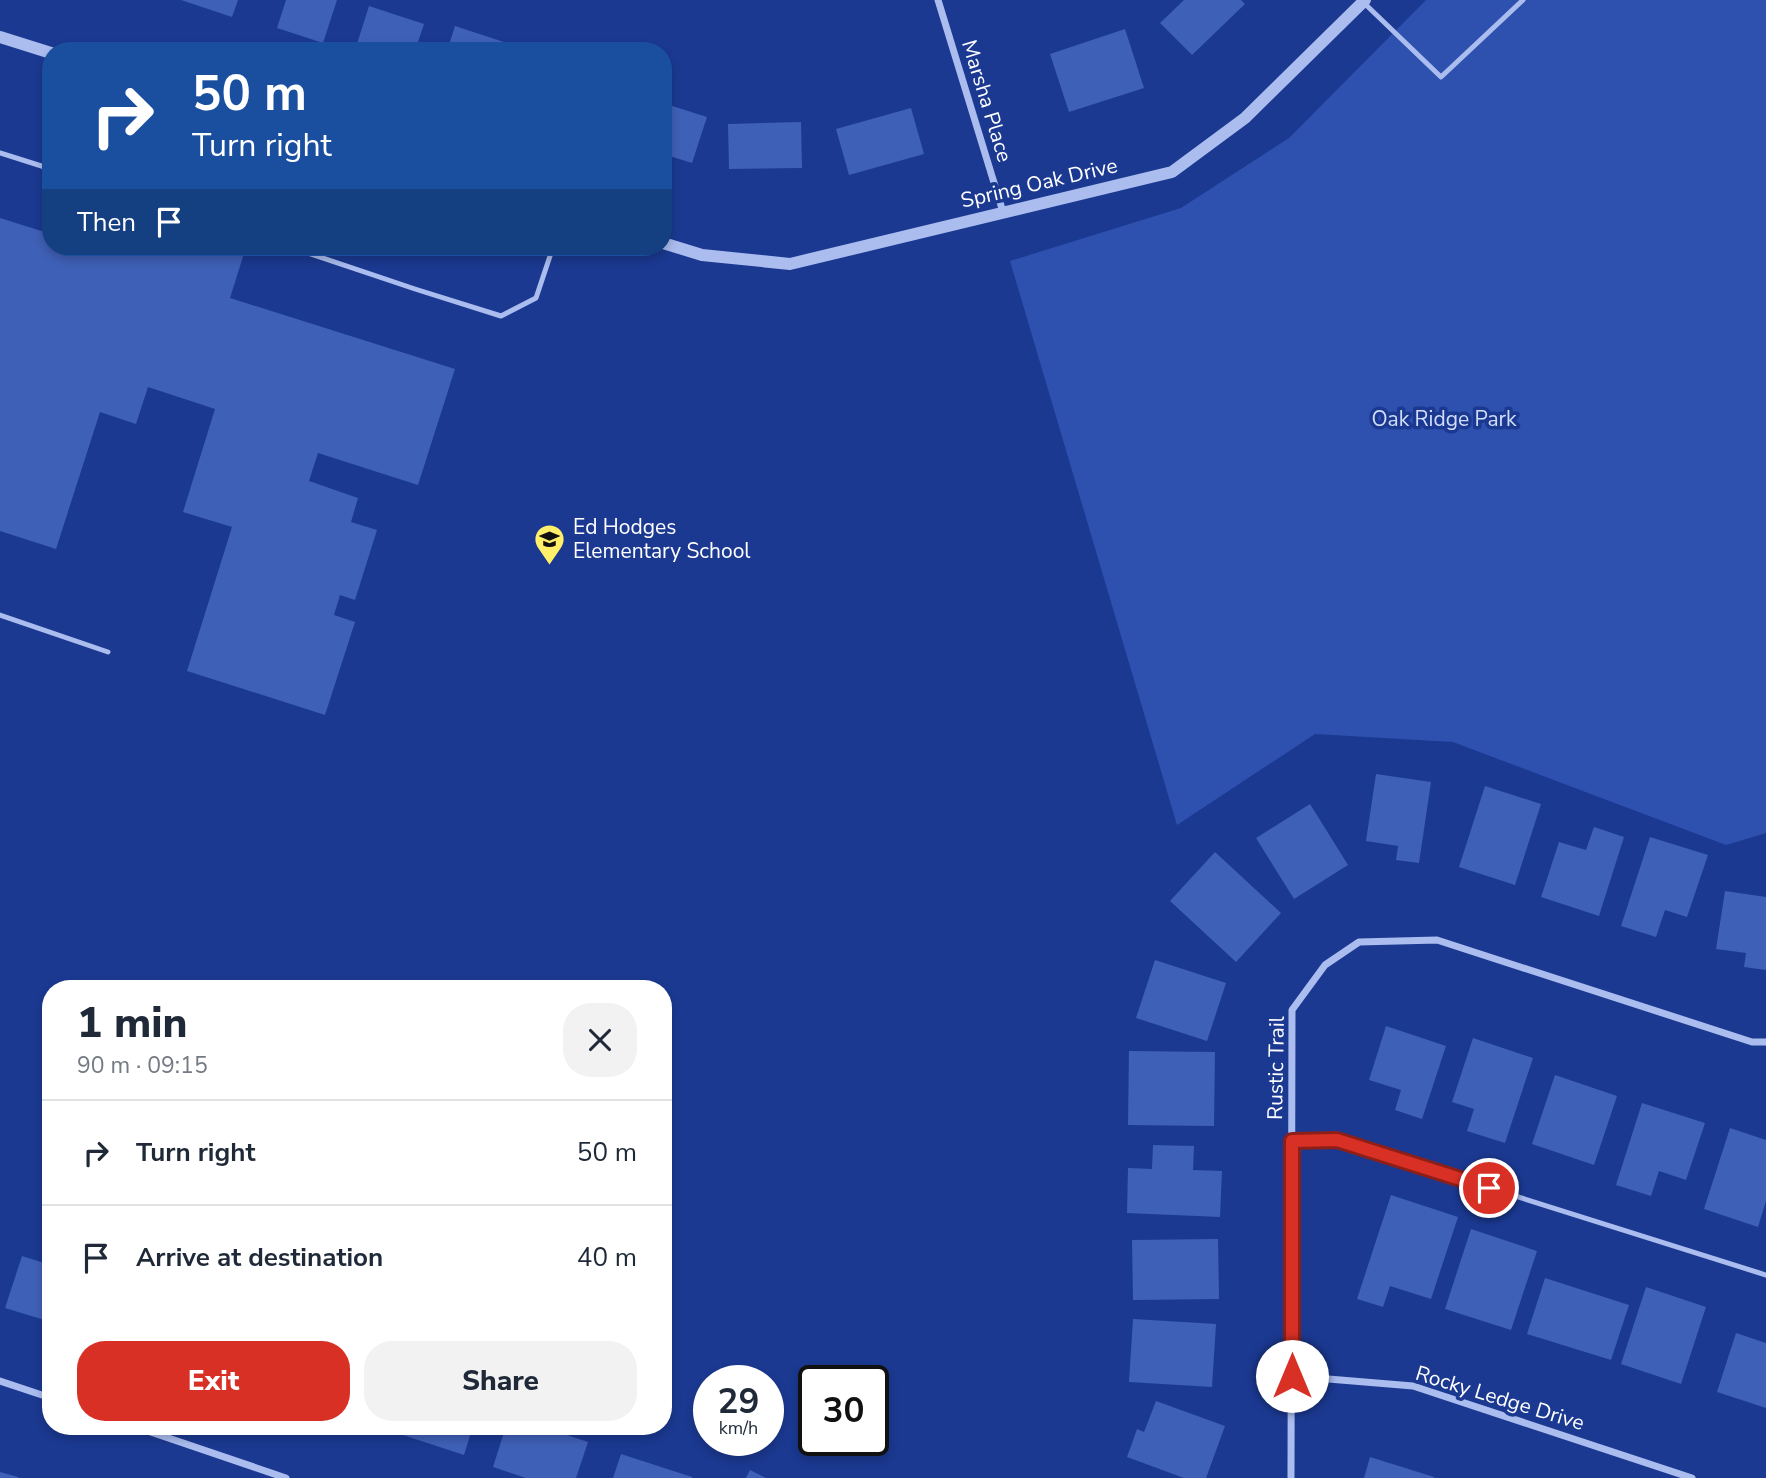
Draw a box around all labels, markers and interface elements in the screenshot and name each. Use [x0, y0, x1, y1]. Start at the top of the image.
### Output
street label: Marsha Place [955, 36, 1019, 166]
text: 50 m [192, 60, 307, 127]
icon: right [77, 70, 168, 161]
text: Turn right [192, 124, 332, 167]
street label: Spring Oak Drive [958, 151, 1120, 215]
icon: arrive [150, 203, 188, 241]
text: Then [77, 205, 136, 240]
park label: Oak Ridge Park [1371, 405, 1517, 433]
place label: Ed Hodges Elementary School [573, 513, 751, 565]
school or university icon: Ed Hodges Elementary School [533, 522, 567, 566]
text: 1 min [77, 995, 187, 1052]
button: close [563, 1003, 637, 1077]
street label: Rustic Trail [1261, 1015, 1291, 1120]
text: 90 m · 09:15 [77, 1050, 208, 1081]
icon: right [77, 1134, 115, 1172]
text: Turn right [136, 1135, 255, 1170]
text: 50 m [577, 1135, 637, 1170]
pin [1459, 1158, 1519, 1218]
icon: arrive [1470, 1169, 1508, 1207]
icon: arrive [77, 1239, 115, 1277]
text: Arrive at destination [136, 1240, 383, 1275]
text: 40 m [577, 1240, 637, 1275]
position arrow [1255, 1339, 1329, 1413]
button: Exit [77, 1341, 350, 1421]
button: Share [364, 1341, 637, 1421]
street label: Rocky Ledge Drive [1412, 1359, 1588, 1437]
speed limit sign: 30 [798, 1365, 889, 1456]
text: 29 [717, 1378, 760, 1425]
text: km/h [719, 1416, 758, 1440]

